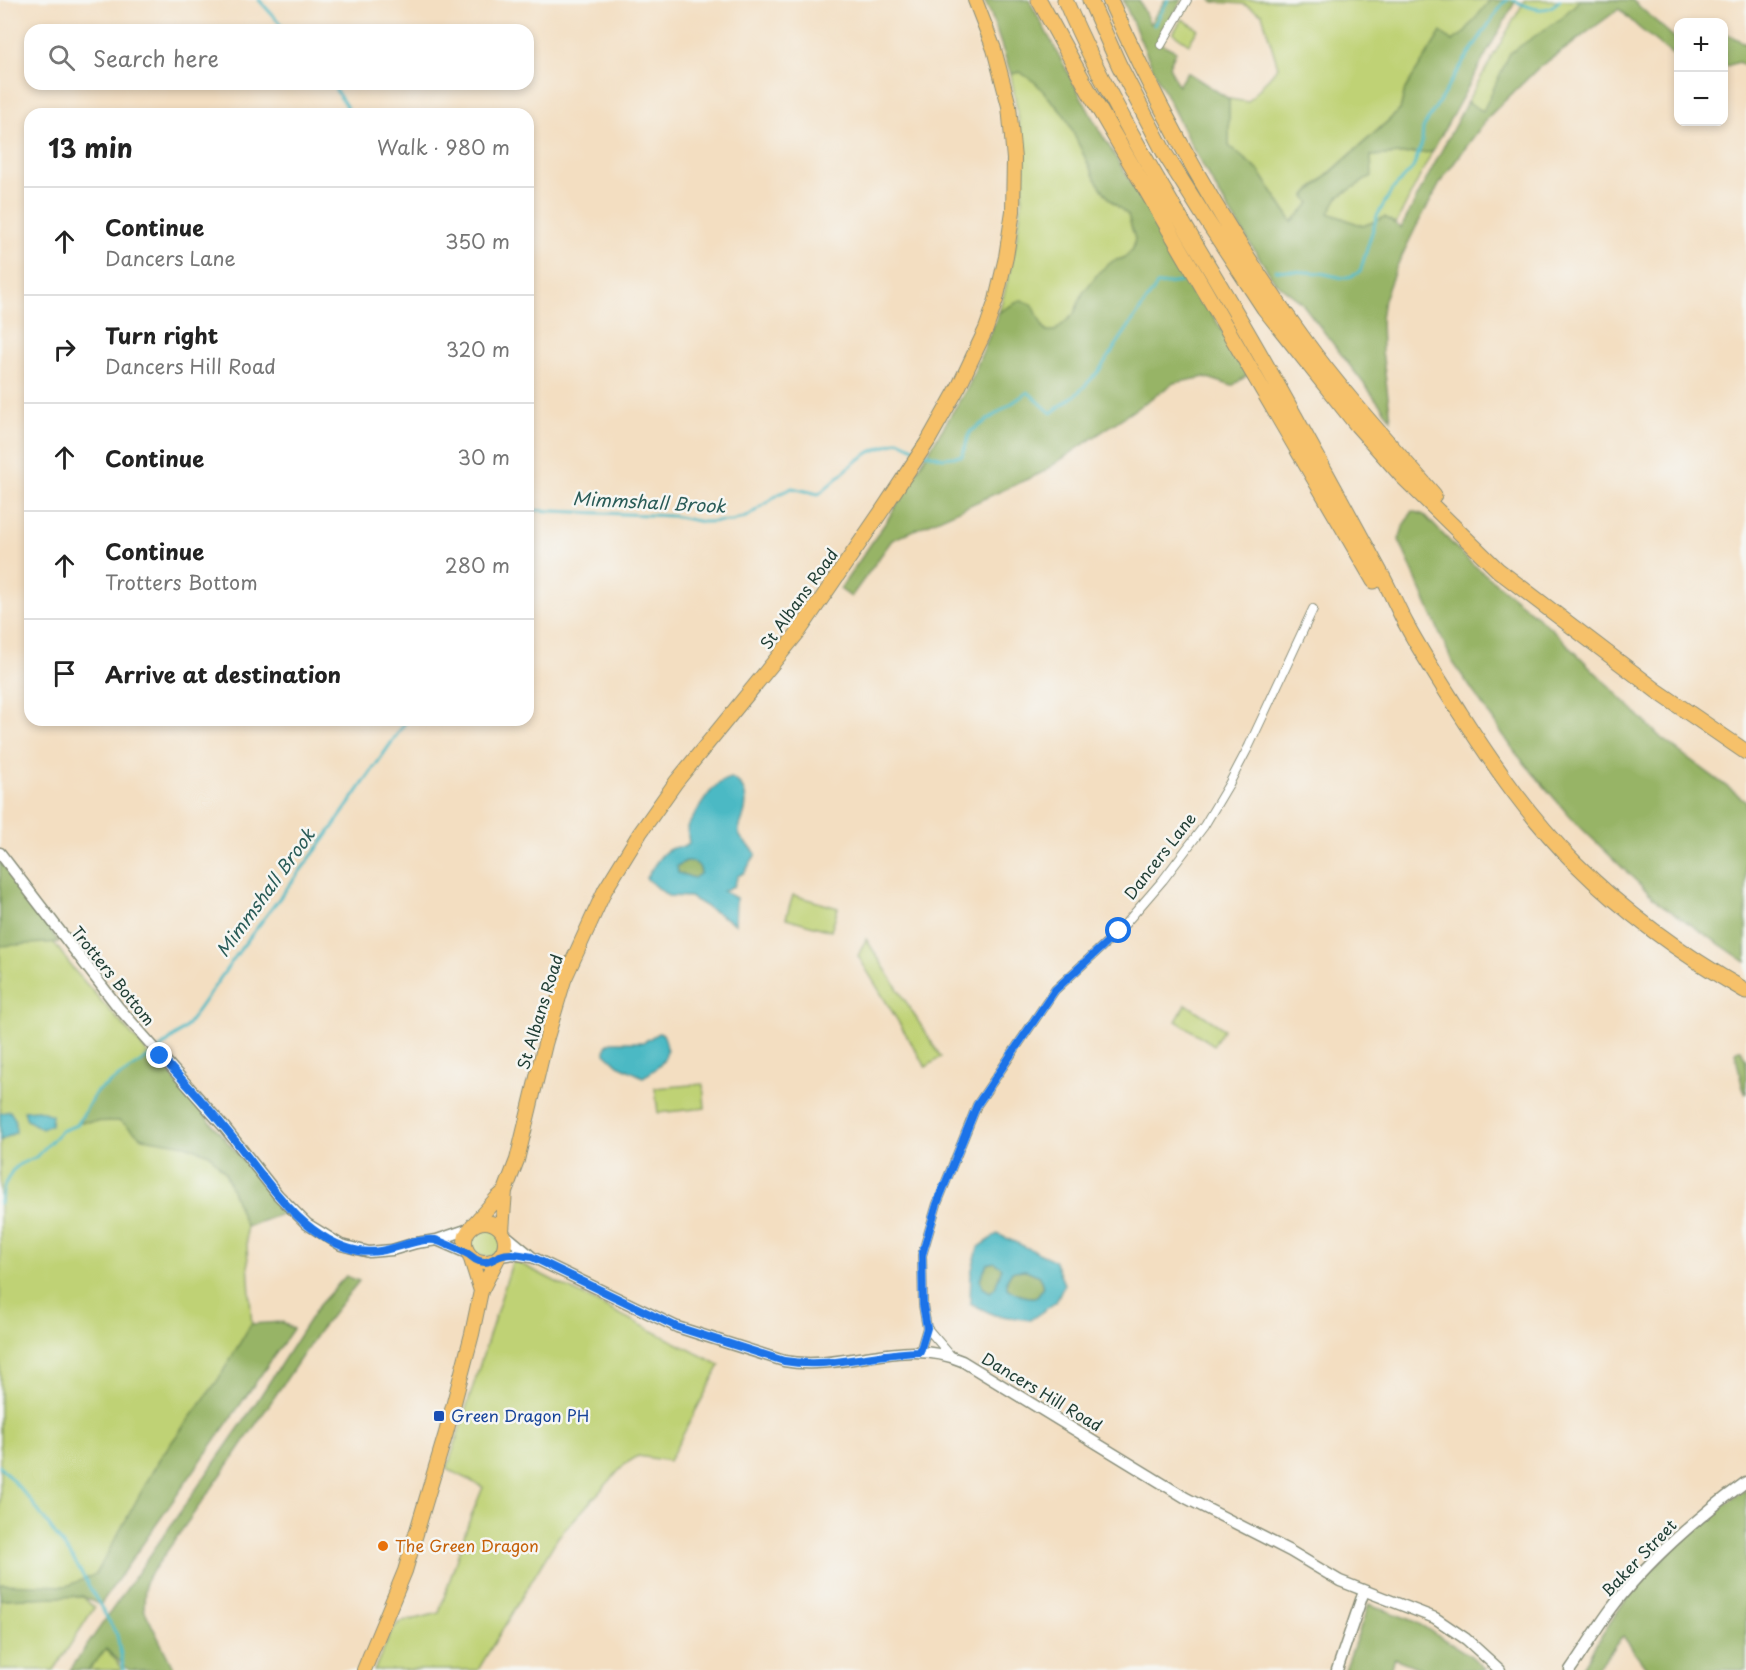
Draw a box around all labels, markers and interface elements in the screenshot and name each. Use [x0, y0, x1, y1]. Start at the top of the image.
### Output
map controls [1674, 18, 1728, 126]
button: + [1674, 18, 1728, 72]
search box [24, 24, 534, 90]
icon: search [45, 41, 78, 74]
text: Search here [93, 41, 219, 74]
button: − [1674, 72, 1728, 126]
text: 13 min [48, 128, 133, 167]
text: Walk · 980 m [377, 132, 510, 162]
text: Continue [105, 210, 204, 243]
icon: ahead [48, 225, 81, 258]
text: 350 m [445, 226, 510, 256]
text: Dancers Lane [105, 243, 236, 273]
text: Turn right [105, 318, 218, 351]
icon: right [48, 333, 81, 366]
text: 320 m [446, 334, 510, 364]
text: Dancers Hill Road [105, 351, 276, 381]
icon: ahead [48, 441, 81, 474]
text: Continue [105, 441, 204, 474]
text: 30 m [457, 442, 510, 472]
water label: Mimmshall Brook [572, 484, 727, 519]
text: Continue [105, 534, 204, 567]
street label: St Albans Road [753, 543, 843, 654]
icon: ahead [48, 549, 81, 582]
text: 280 m [445, 550, 510, 580]
text: Trotters Bottom [105, 567, 258, 597]
icon: arrive [48, 657, 81, 690]
text: Arrive at destination [105, 657, 341, 690]
street label: Dancers Lane [1118, 807, 1201, 904]
water label: Mimmshall Brook [209, 822, 321, 962]
route start [1105, 917, 1131, 943]
street label: Trotters Bottom [66, 920, 162, 1030]
street label: St Albans Road [510, 951, 568, 1072]
route end [146, 1042, 172, 1068]
street label: Dancers Hill Road [978, 1346, 1107, 1437]
place label: Green Dragon PH [451, 1403, 589, 1427]
marker: Green Dragon PH [432, 1409, 446, 1423]
street label: Baker Street [1595, 1513, 1682, 1601]
place label: The Green Dragon [395, 1533, 539, 1557]
marker: The Green Dragon [376, 1539, 390, 1553]

